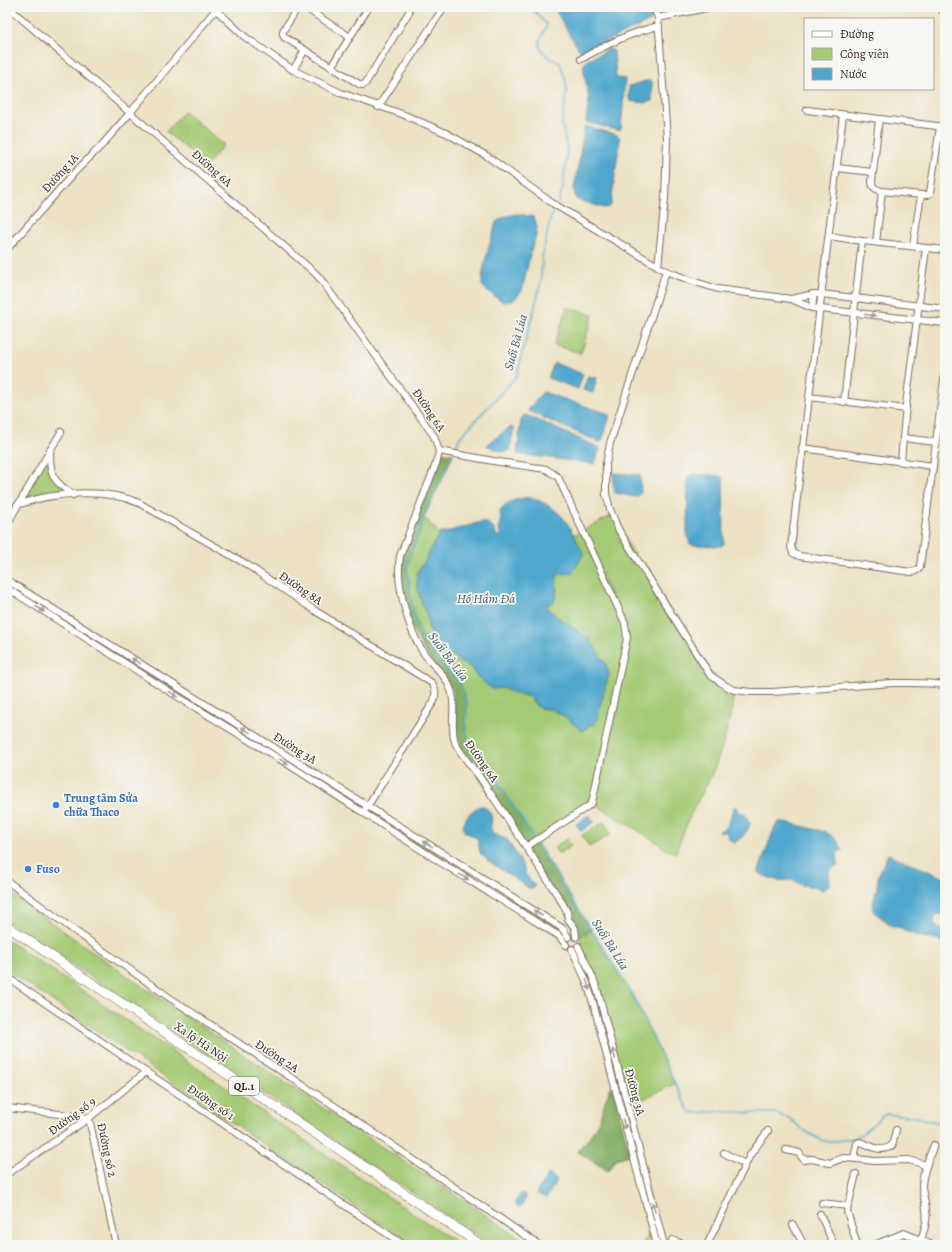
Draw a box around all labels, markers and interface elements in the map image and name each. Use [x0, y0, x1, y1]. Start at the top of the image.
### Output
legend [804, 18, 934, 90]
text: Đường [840, 26, 874, 42]
text: Công viên [840, 46, 889, 62]
text: Nước [840, 66, 867, 82]
street label: Đường 6A [188, 146, 236, 191]
street label: Đường 1A [38, 149, 82, 196]
one-way arrow [864, 311, 876, 318]
water label: Suối Bà Lúa [500, 312, 531, 372]
street label: Đường 6A [409, 385, 450, 436]
street label: Đường 8A [276, 568, 327, 609]
water label: Hồ Hầm Đá [457, 590, 515, 607]
one-way arrow [35, 605, 45, 613]
water label: Suối Bà Lúa [424, 628, 473, 684]
one-way arrow [131, 657, 142, 665]
one-way arrow [167, 690, 179, 697]
one-way arrow [241, 726, 252, 734]
street label: Đường 3A [270, 728, 321, 768]
street label: Đường 6A [461, 736, 503, 786]
one-way arrow [279, 758, 289, 766]
place label: Trung tâm Sửa chữa Thaco [64, 790, 138, 820]
marker: Trung tâm Sửa chữa Thaco [51, 800, 61, 810]
one-way arrow [422, 841, 433, 848]
place label: Fuso [36, 861, 60, 877]
marker: Fuso [23, 864, 33, 874]
one-way arrow [458, 874, 470, 881]
one-way arrow [532, 910, 544, 917]
water label: Suối Bà Lúa [588, 915, 633, 973]
one-way arrow [585, 980, 591, 992]
street label: Xa lộ Hà Nội [171, 1018, 231, 1066]
street label: Đường 2A [252, 1036, 303, 1077]
one-way arrow [610, 1048, 616, 1061]
street label: Đường 3A [621, 1067, 649, 1118]
road number: QL.1 [229, 1077, 259, 1095]
street label: Đường số 1 [184, 1080, 238, 1124]
street label: Đường số 9 [45, 1093, 99, 1139]
one-way arrow [622, 1118, 628, 1131]
street label: Đường số 2 [93, 1121, 121, 1179]
one-way arrow [651, 1201, 657, 1213]

